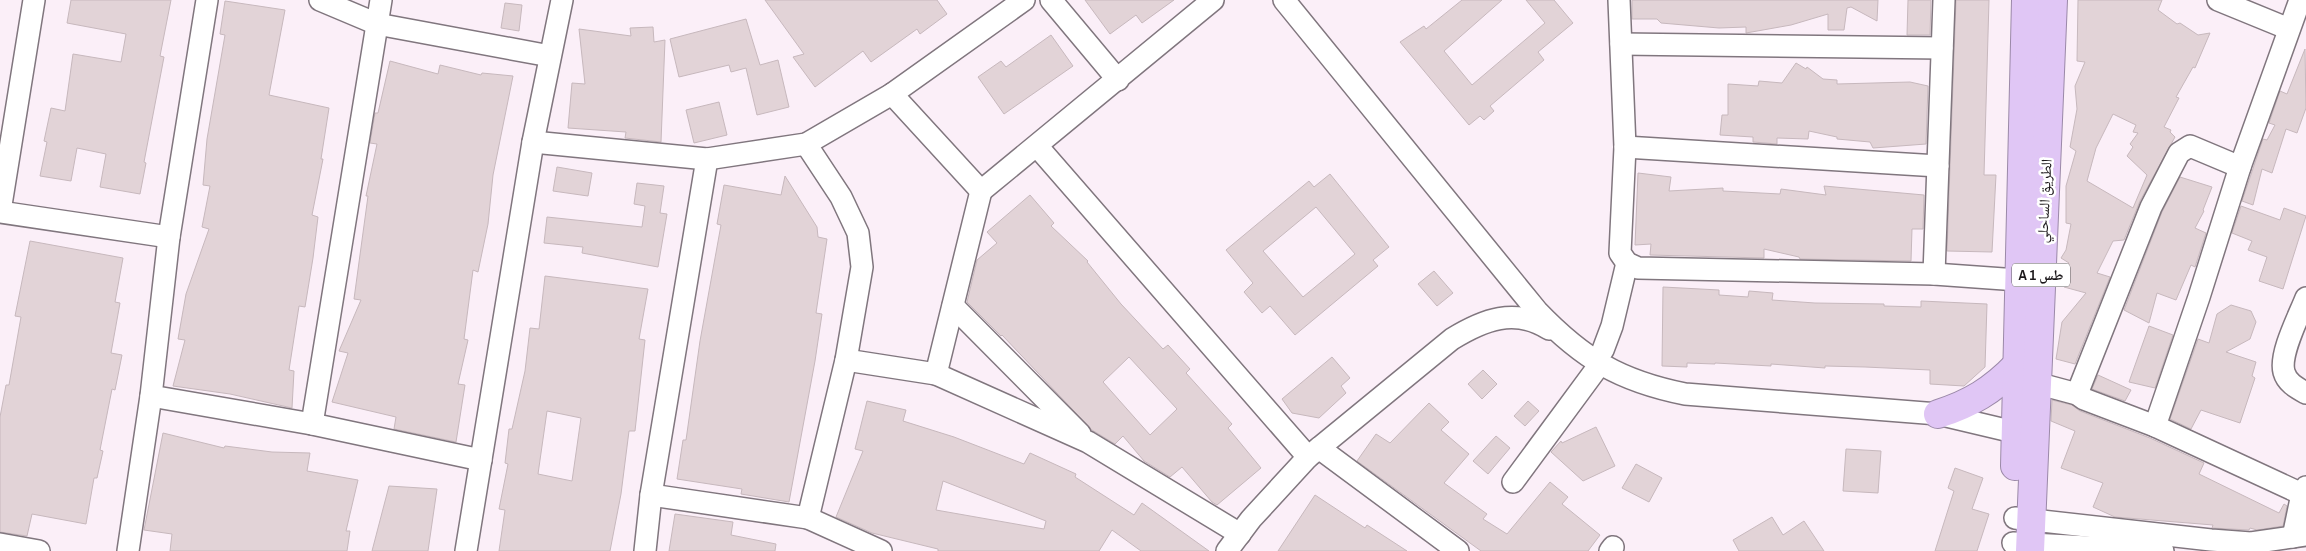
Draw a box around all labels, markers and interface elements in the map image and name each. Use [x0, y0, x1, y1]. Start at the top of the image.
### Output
street label: الطريق الساحلي [2031, 158, 2059, 244]
road number: A 1 طس [2012, 264, 2070, 286]

